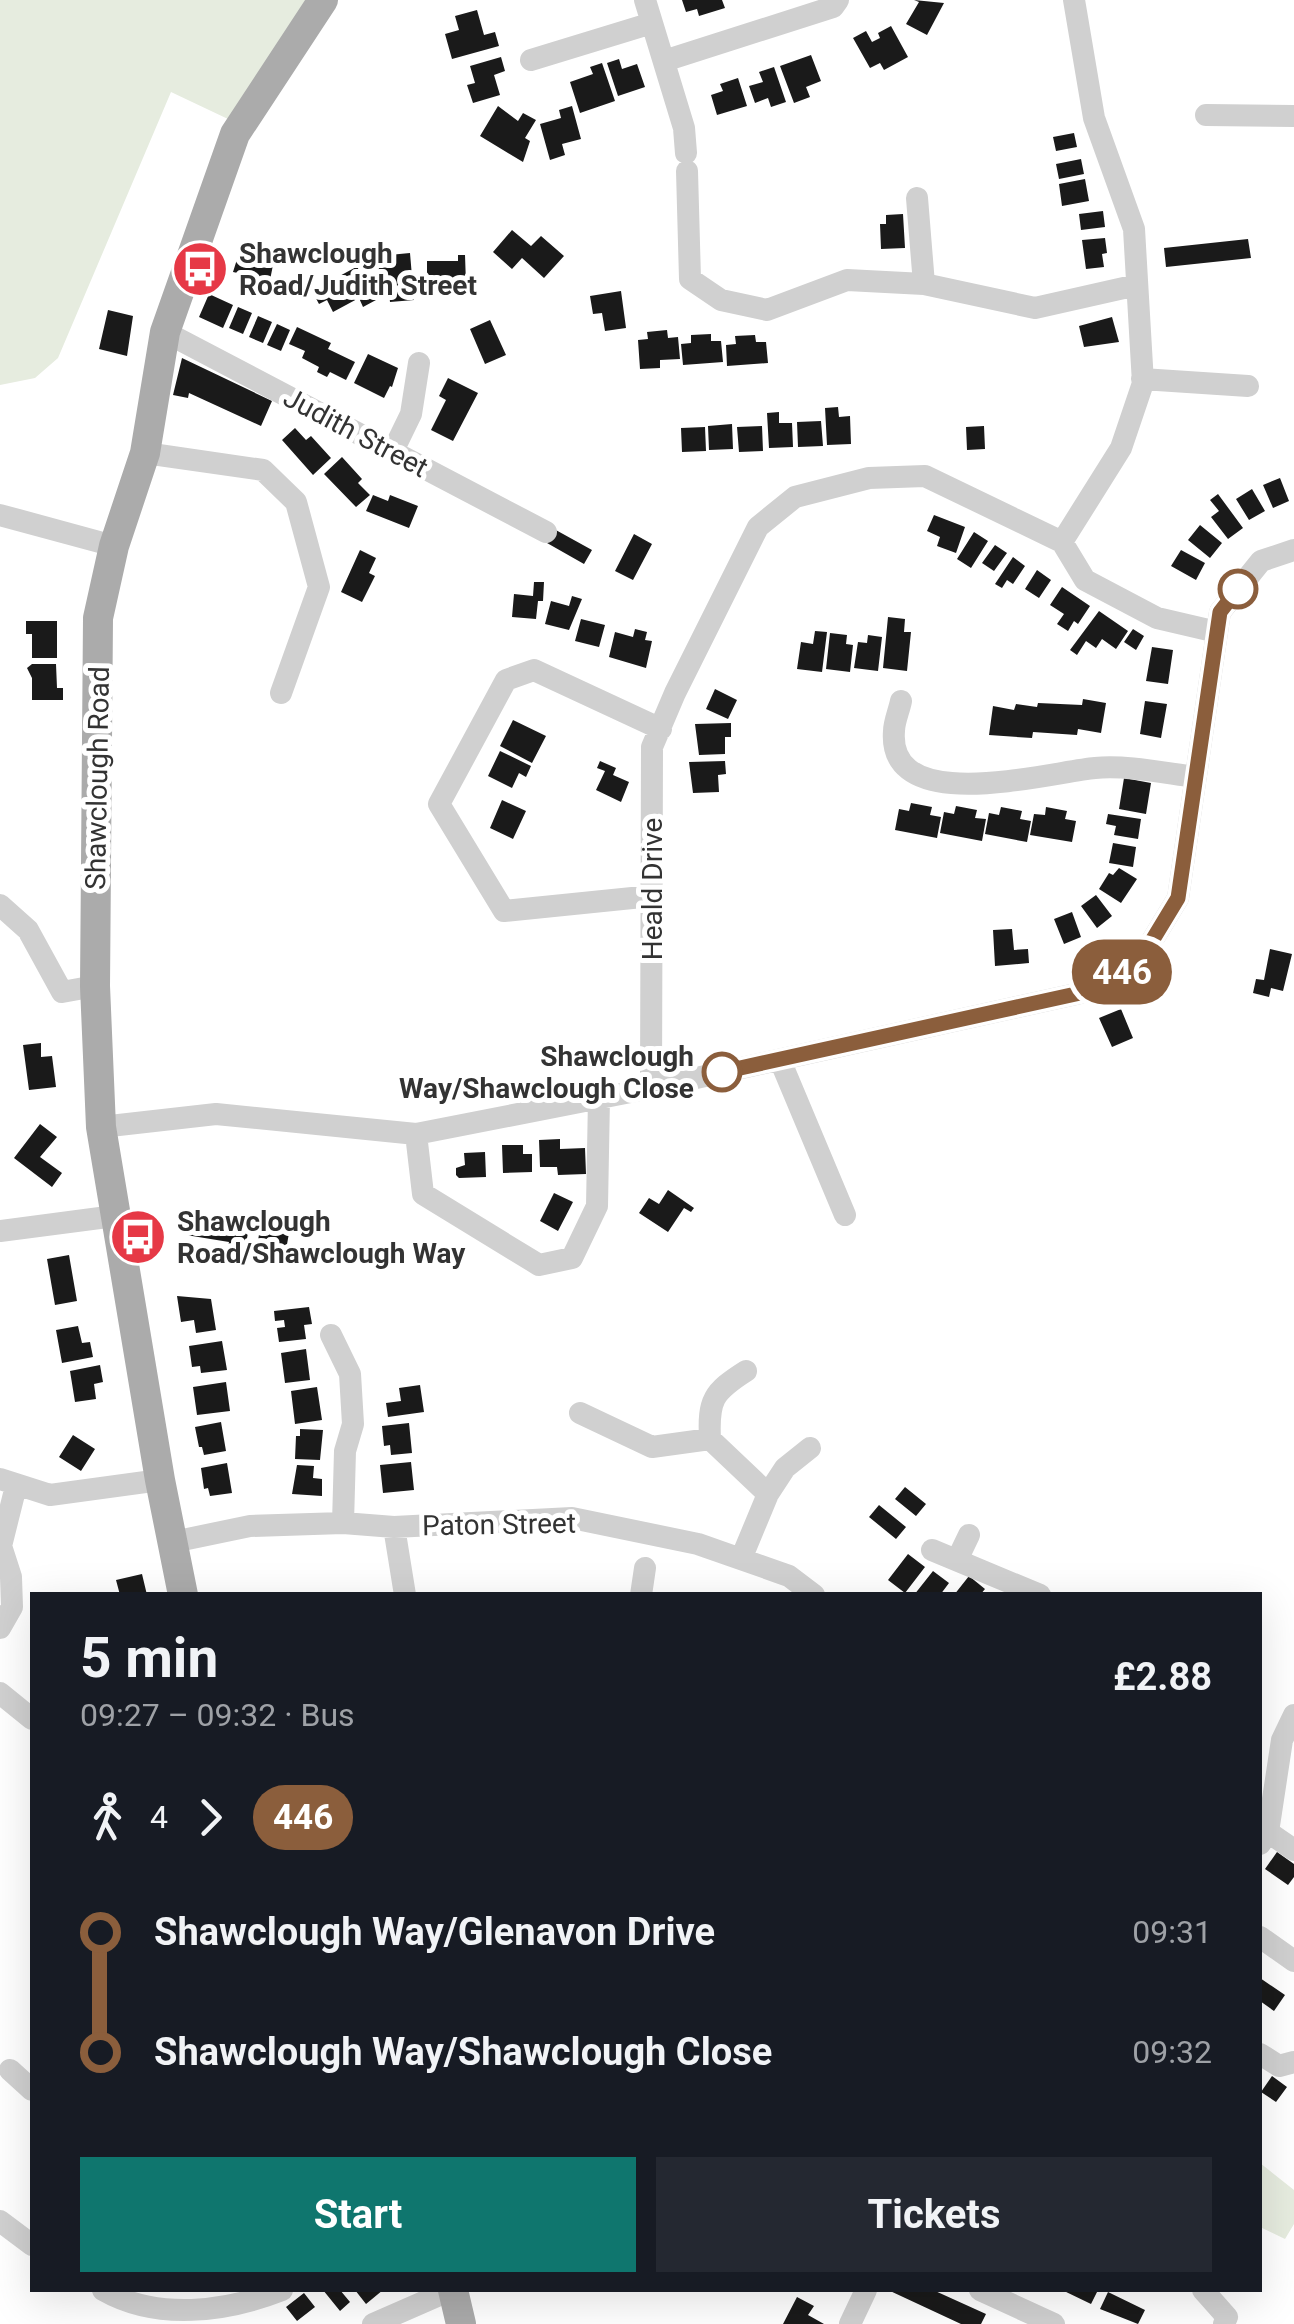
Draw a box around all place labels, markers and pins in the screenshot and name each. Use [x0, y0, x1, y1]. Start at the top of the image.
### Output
place label: Shawclough Road/Judith Street [239, 237, 477, 302]
bus stop icon: Shawclough Road/Judith Street [170, 239, 230, 299]
unlabelled marker [1219, 570, 1257, 608]
place label: Shawclough Way/Shawclough Close [399, 1040, 694, 1105]
marker: Shawclough Way/Shawclough Close [703, 1053, 741, 1091]
place label: Shawclough Road/Shawclough Way [177, 1205, 466, 1270]
bus stop icon: Shawclough Road/Shawclough Way [108, 1207, 168, 1267]

